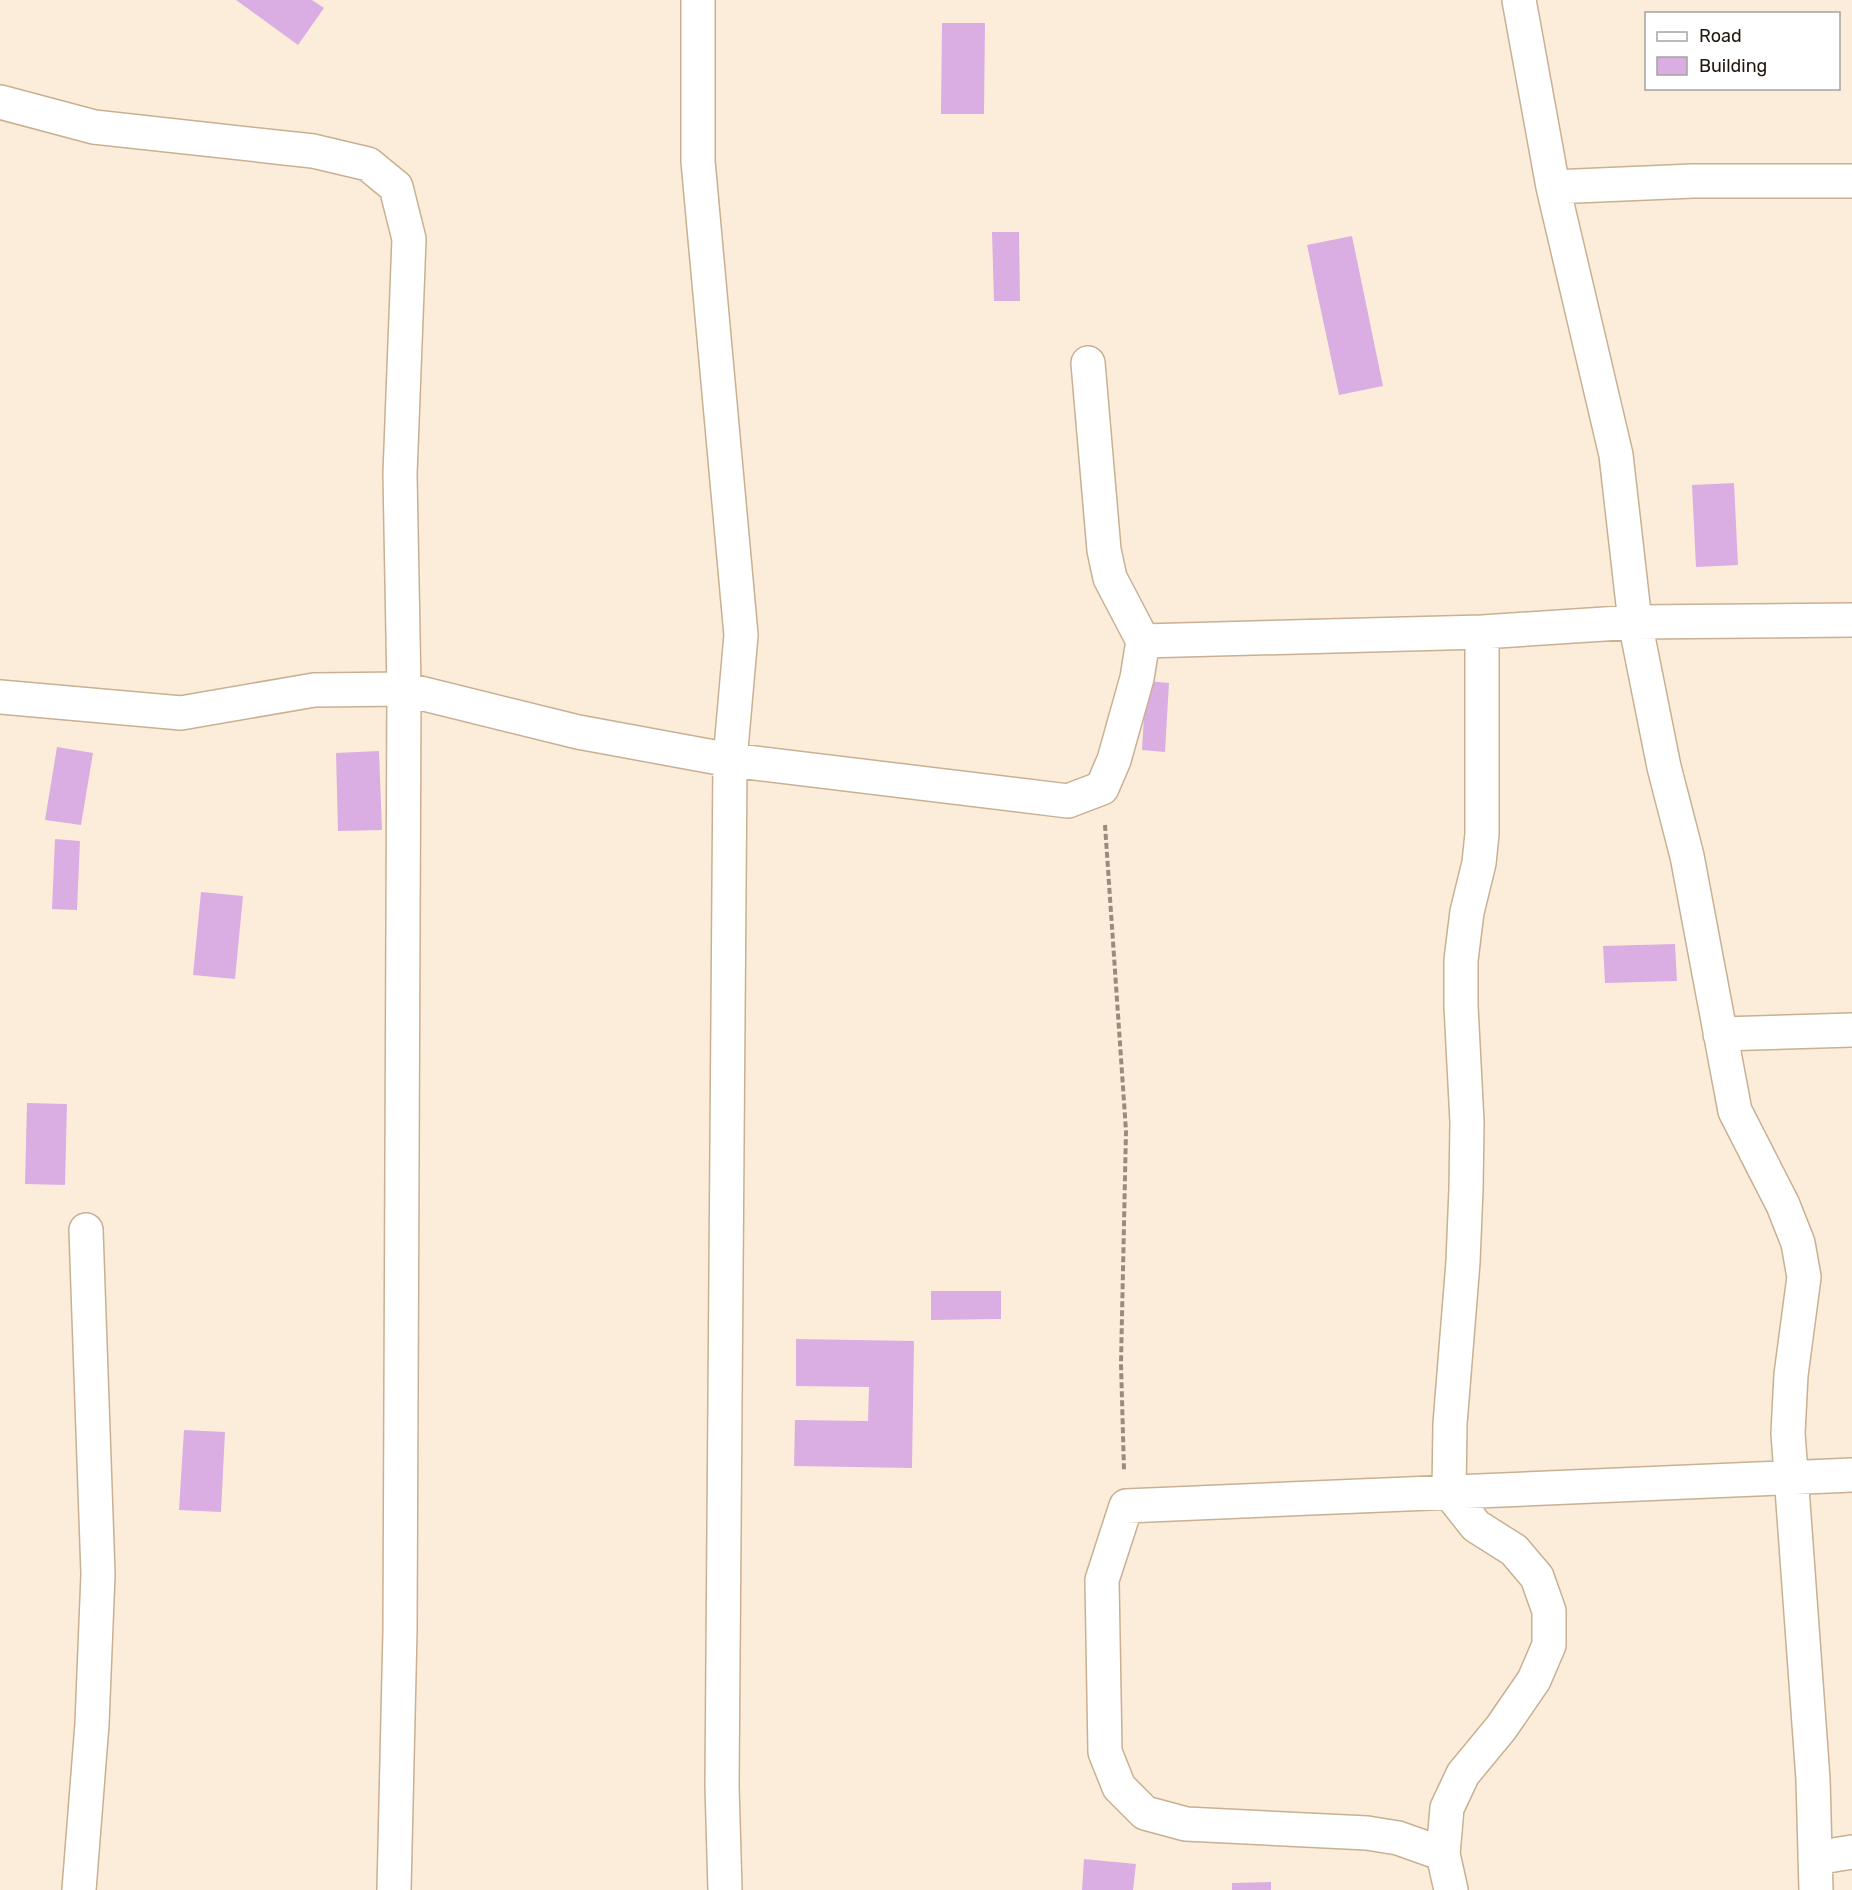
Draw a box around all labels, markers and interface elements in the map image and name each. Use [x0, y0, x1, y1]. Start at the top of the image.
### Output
legend [1645, 12, 1840, 90]
text: Road [1699, 25, 1742, 47]
text: Building [1699, 55, 1767, 77]

